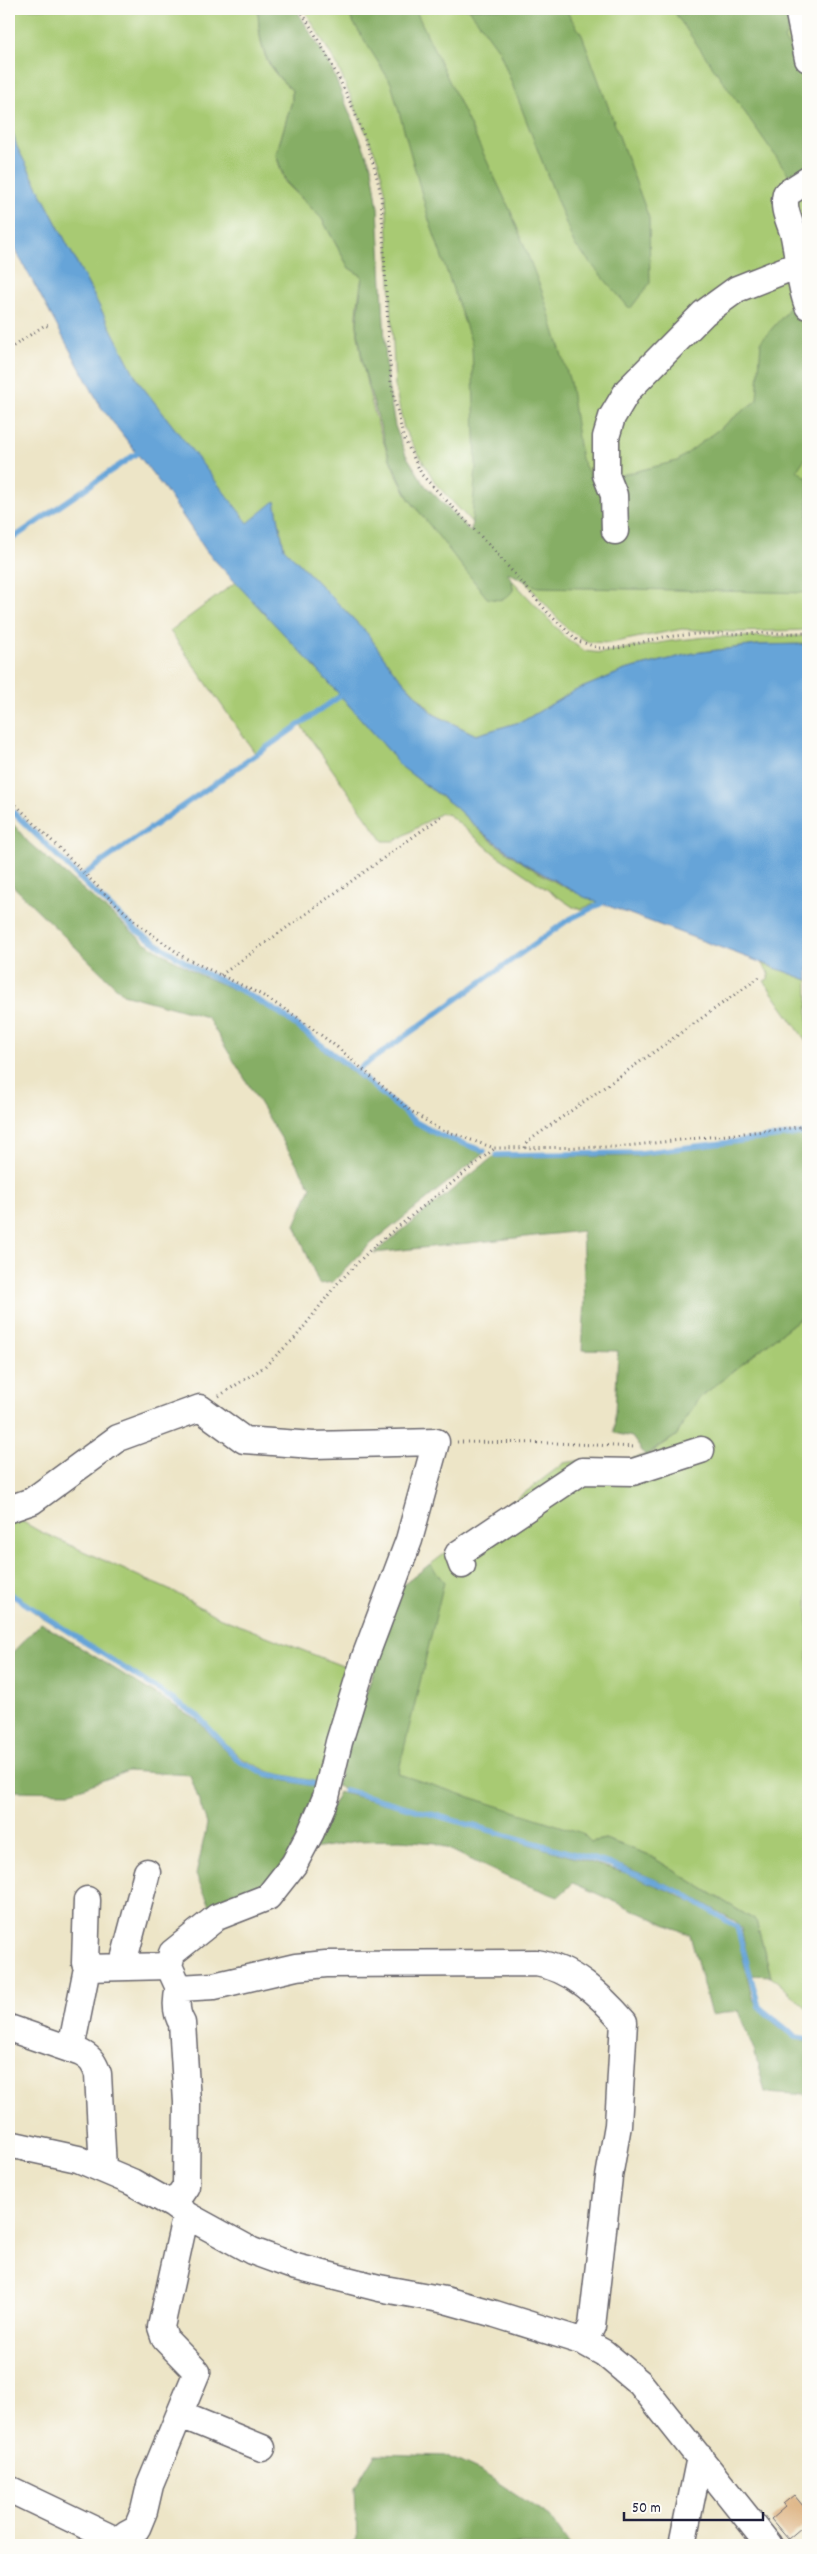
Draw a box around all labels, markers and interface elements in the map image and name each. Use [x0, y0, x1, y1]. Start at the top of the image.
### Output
scale bar [624, 2489, 763, 2521]
text: 50 m [632, 2498, 661, 2520]

